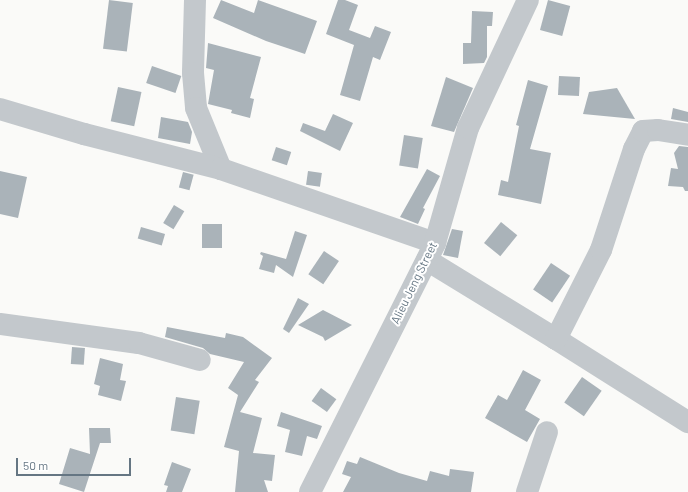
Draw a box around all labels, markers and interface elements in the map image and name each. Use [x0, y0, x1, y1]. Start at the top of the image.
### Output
street label: Alieu Jeng Street [388, 240, 440, 326]
scale bar [18, 450, 133, 476]
text: 50 m [23, 458, 48, 472]

